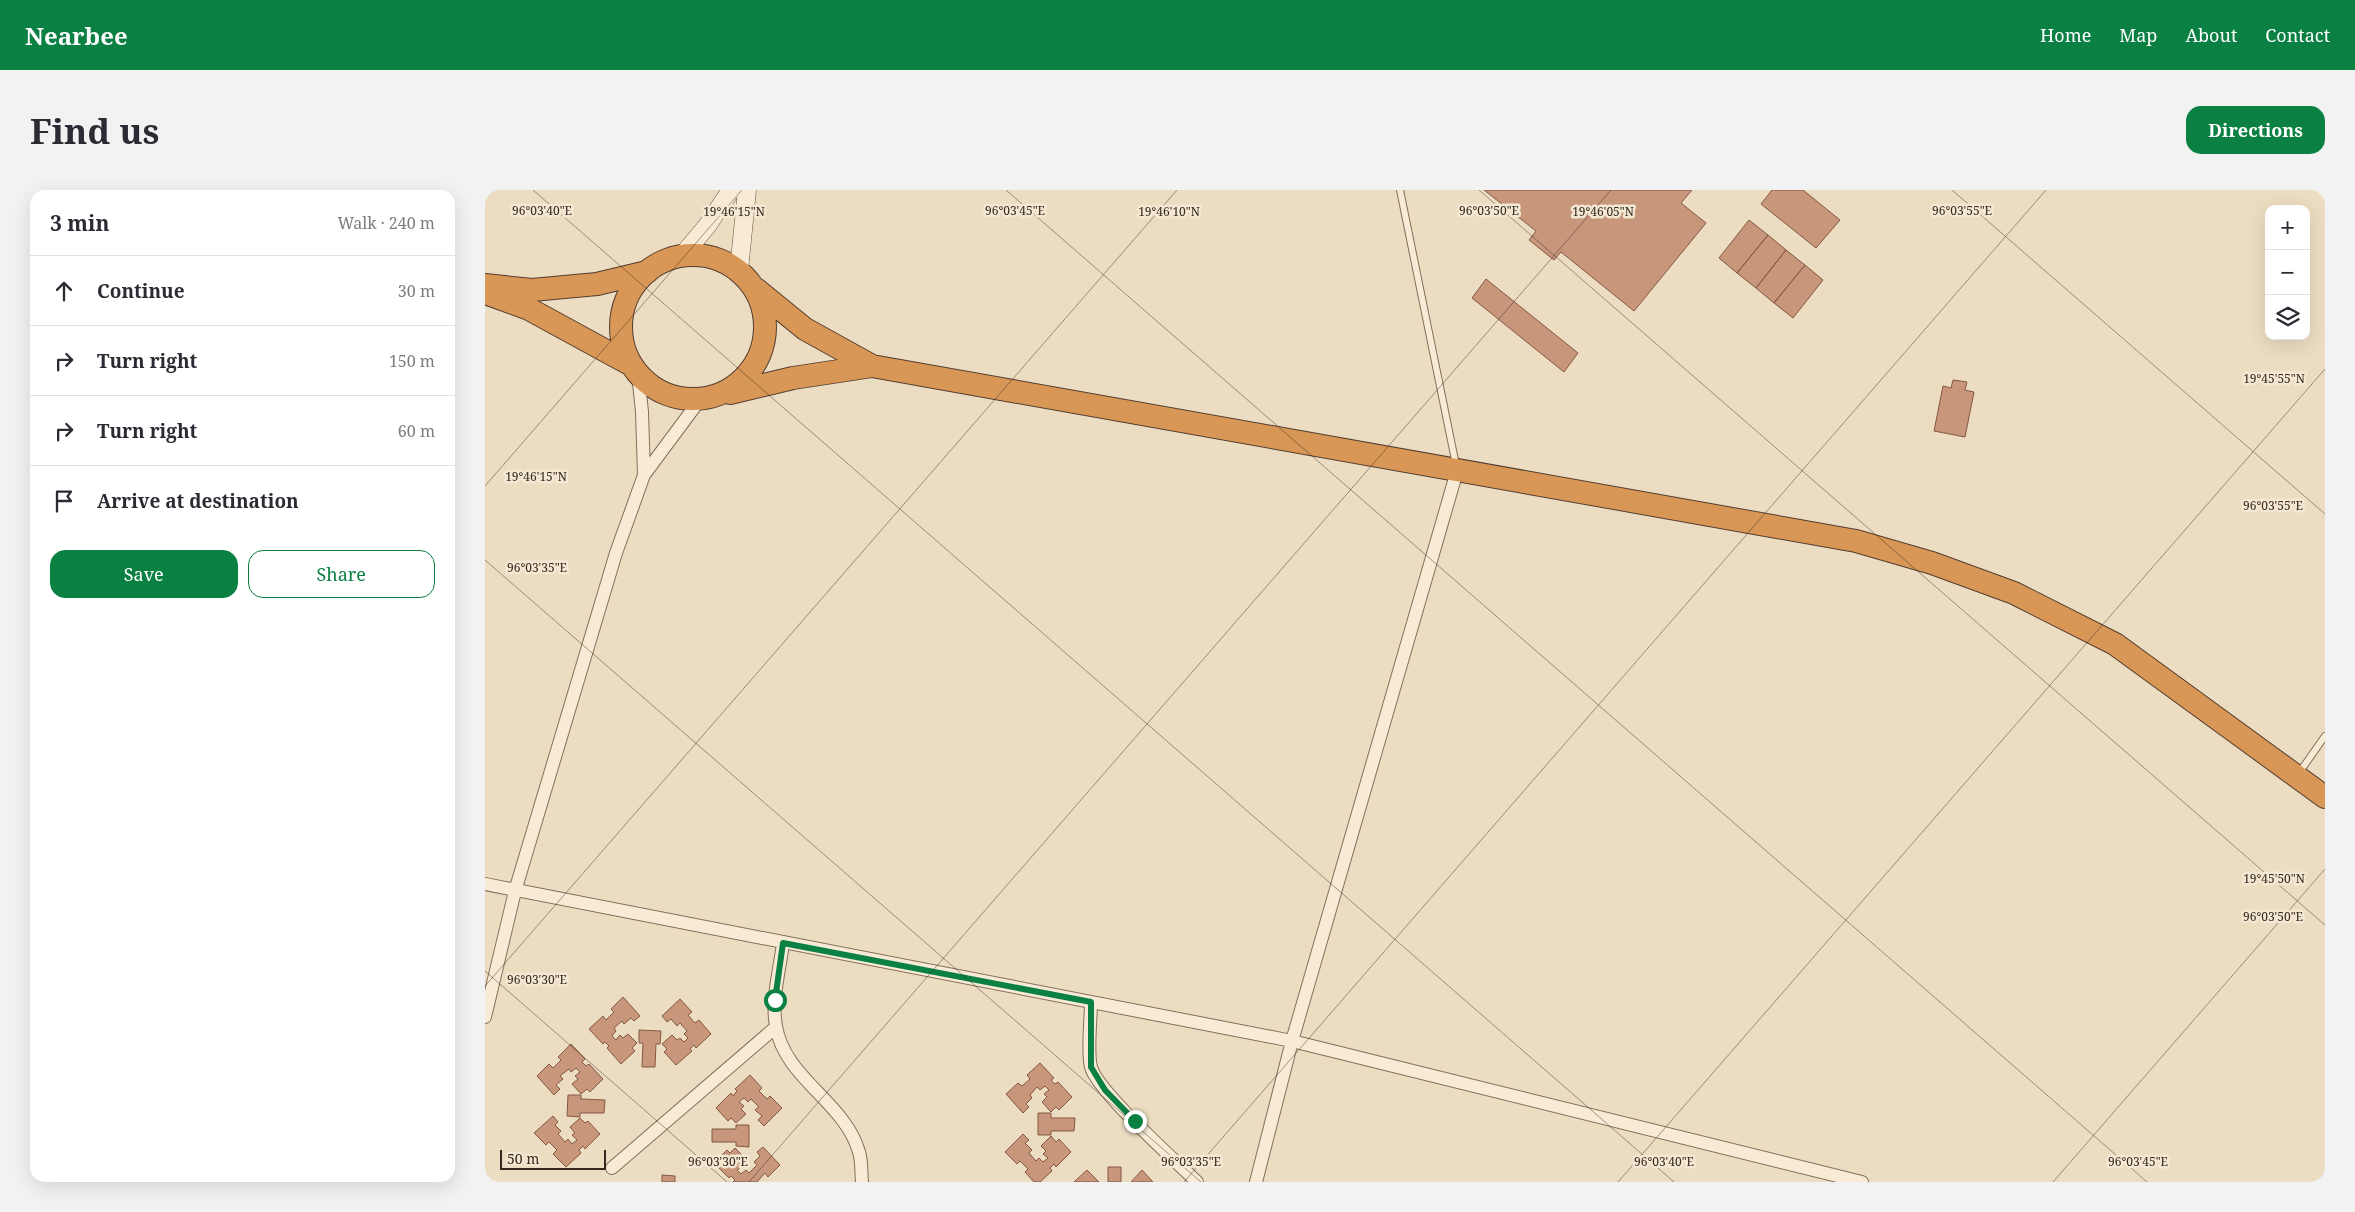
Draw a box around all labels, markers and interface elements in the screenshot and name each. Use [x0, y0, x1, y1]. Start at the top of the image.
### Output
text: Nearbee [25, 19, 128, 52]
text: Home [2040, 23, 2091, 47]
text: Map [2119, 23, 2157, 47]
text: About [2185, 23, 2237, 47]
text: Contact [2265, 23, 2330, 47]
button: Directions [2186, 106, 2325, 154]
text: Find us [30, 107, 159, 154]
text: 96°03'40"E [512, 202, 572, 219]
text: 96°03'45"E [985, 202, 1045, 219]
text: 96°03'50"E [1459, 202, 1519, 219]
text: 96°03'55"E [1932, 202, 1992, 219]
text: 19°46'15"N [703, 203, 765, 220]
text: 19°46'10"N [1138, 203, 1200, 220]
text: 19°46'05"N [1572, 203, 1634, 220]
map controls [2265, 205, 2310, 340]
button: + [2265, 205, 2310, 250]
text: 3 min [50, 209, 109, 237]
text: Walk · 240 m [338, 212, 435, 234]
button: − [2265, 250, 2310, 295]
icon: ahead [50, 277, 78, 305]
text: Continue [97, 278, 185, 304]
text: 30 m [398, 280, 435, 302]
button: layers [2265, 295, 2310, 340]
icon: right [50, 347, 78, 375]
text: Turn right [97, 348, 197, 374]
text: 150 m [389, 350, 435, 372]
text: 19°45'55"N [2243, 370, 2305, 387]
icon: right [50, 417, 78, 445]
text: Turn right [97, 418, 197, 444]
text: 60 m [398, 420, 435, 442]
text: 19°46'15"N [505, 468, 567, 485]
icon: arrive [50, 487, 78, 515]
text: Arrive at destination [97, 488, 299, 514]
text: 96°03'55"E [2243, 497, 2303, 514]
button: Save [50, 550, 238, 598]
button: Share [248, 550, 435, 598]
text: 96°03'35"E [507, 559, 567, 576]
text: 19°45'50"N [2243, 870, 2305, 887]
text: 96°03'50"E [2243, 908, 2303, 925]
text: 96°03'30"E [507, 971, 567, 988]
route start [764, 989, 787, 1012]
route end [1124, 1110, 1147, 1133]
scale bar [500, 1147, 606, 1170]
text: 50 m [507, 1149, 540, 1168]
text: 96°03'30"E [688, 1153, 748, 1170]
text: 96°03'35"E [1161, 1153, 1221, 1170]
text: 96°03'40"E [1634, 1153, 1694, 1170]
text: 96°03'45"E [2108, 1153, 2168, 1170]

